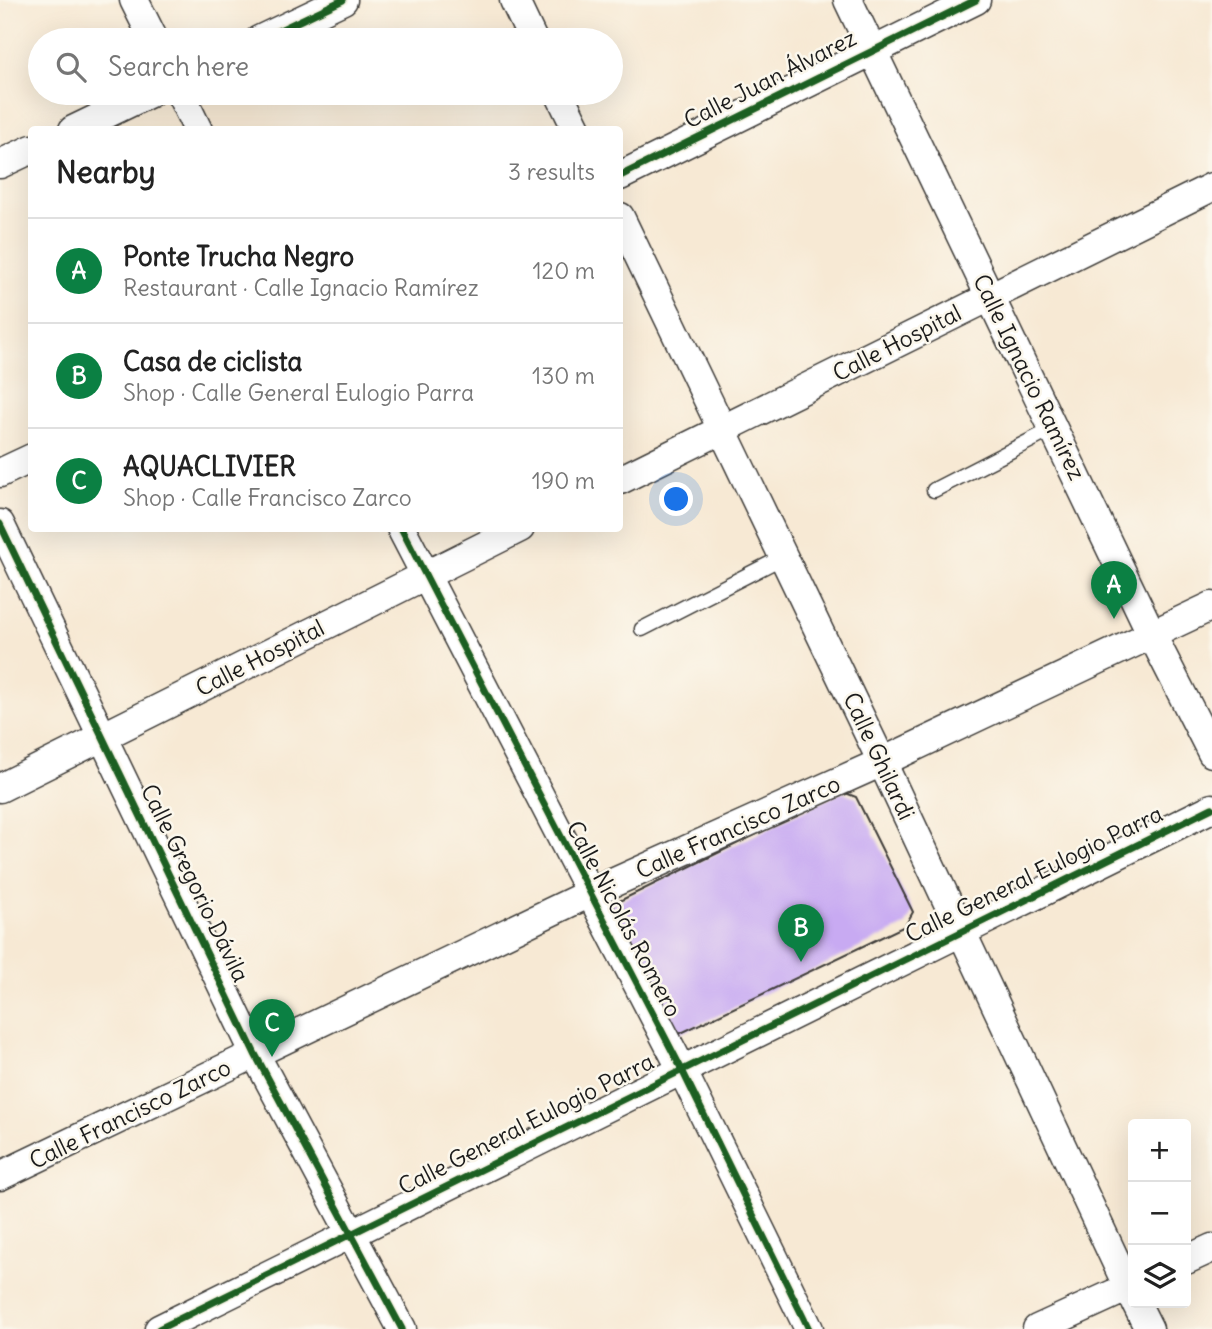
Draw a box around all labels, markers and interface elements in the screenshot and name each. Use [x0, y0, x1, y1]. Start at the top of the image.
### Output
street label: Calle Juan Álvarez [679, 23, 861, 134]
search box [28, 28, 623, 105]
icon: search [52, 48, 90, 86]
text: Search here [108, 50, 249, 83]
text: Nearby [56, 153, 156, 191]
text: 3 results [508, 157, 595, 186]
text: Ponte Trucha Negro [123, 240, 354, 273]
text: A [72, 256, 86, 285]
text: 120 m [532, 256, 595, 285]
street label: Calle Ignacio Ramírez [967, 269, 1092, 484]
text: Restaurant · Calle Ignacio Ramírez [123, 273, 479, 302]
street label: Calle Hospital [828, 298, 966, 387]
text: Casa de ciclista [123, 345, 302, 378]
text: B [71, 361, 87, 390]
text: 130 m [532, 361, 595, 390]
text: Shop · Calle General Eulogio Parra [123, 378, 474, 407]
text: AQUACLIVIER [123, 450, 296, 483]
text: C [71, 466, 87, 495]
text: 190 m [532, 466, 595, 495]
your location [659, 482, 693, 516]
text: Shop · Calle Francisco Zarco [123, 483, 412, 512]
pin: A [1091, 561, 1137, 619]
street label: Calle Hospital [191, 613, 329, 702]
street label: Calle Ghilardi [837, 687, 922, 824]
street label: Calle Francisco Zarco [631, 768, 844, 885]
street label: Calle Gregorio Dávila [135, 779, 256, 987]
street label: Calle General Eulogio Parra [900, 799, 1167, 949]
street label: Calle Nicolás Romero [560, 816, 688, 1022]
pin: B [778, 904, 824, 962]
pin: C [249, 999, 295, 1057]
street label: Calle General Eulogio Parra [393, 1046, 658, 1201]
street label: Calle Francisco Zarco [24, 1052, 235, 1175]
map controls [1128, 1119, 1191, 1308]
button: + [1128, 1119, 1191, 1182]
button: − [1128, 1182, 1191, 1245]
button: layers [1128, 1245, 1191, 1308]

